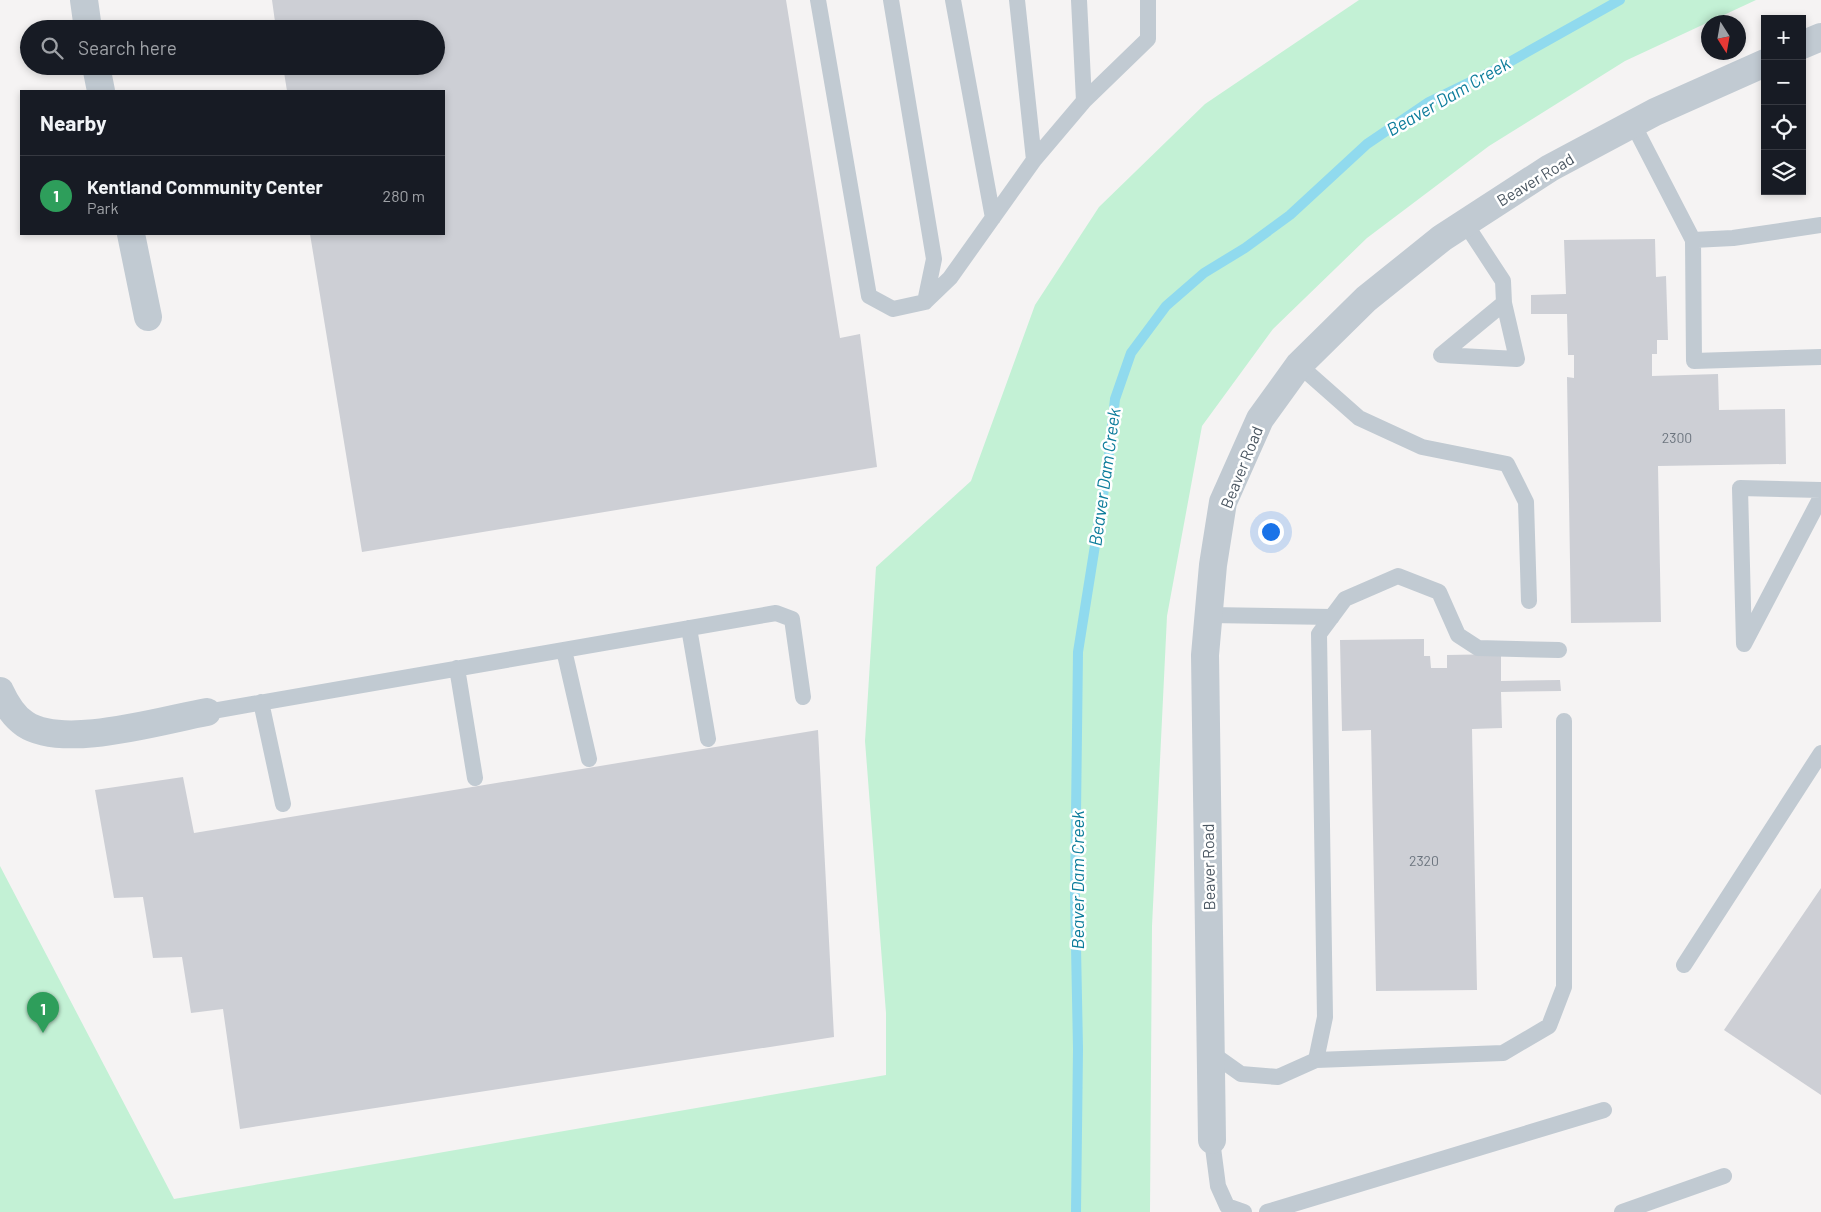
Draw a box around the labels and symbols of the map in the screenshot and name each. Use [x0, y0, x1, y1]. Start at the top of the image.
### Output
north arrow [1701, 15, 1746, 60]
water label: Beaver Dam Creek [1382, 52, 1514, 140]
street label: Beaver Road [1493, 148, 1577, 210]
water label: Beaver Dam Creek [1083, 406, 1125, 547]
street label: Beaver Road [1216, 423, 1266, 511]
house number: 2300 [1662, 429, 1692, 446]
your location [1258, 519, 1284, 545]
water label: Beaver Dam Creek [1066, 810, 1088, 950]
street label: Beaver Road [1198, 823, 1218, 911]
house number: 2320 [1409, 852, 1439, 869]
pin: 1 [27, 992, 59, 1033]

